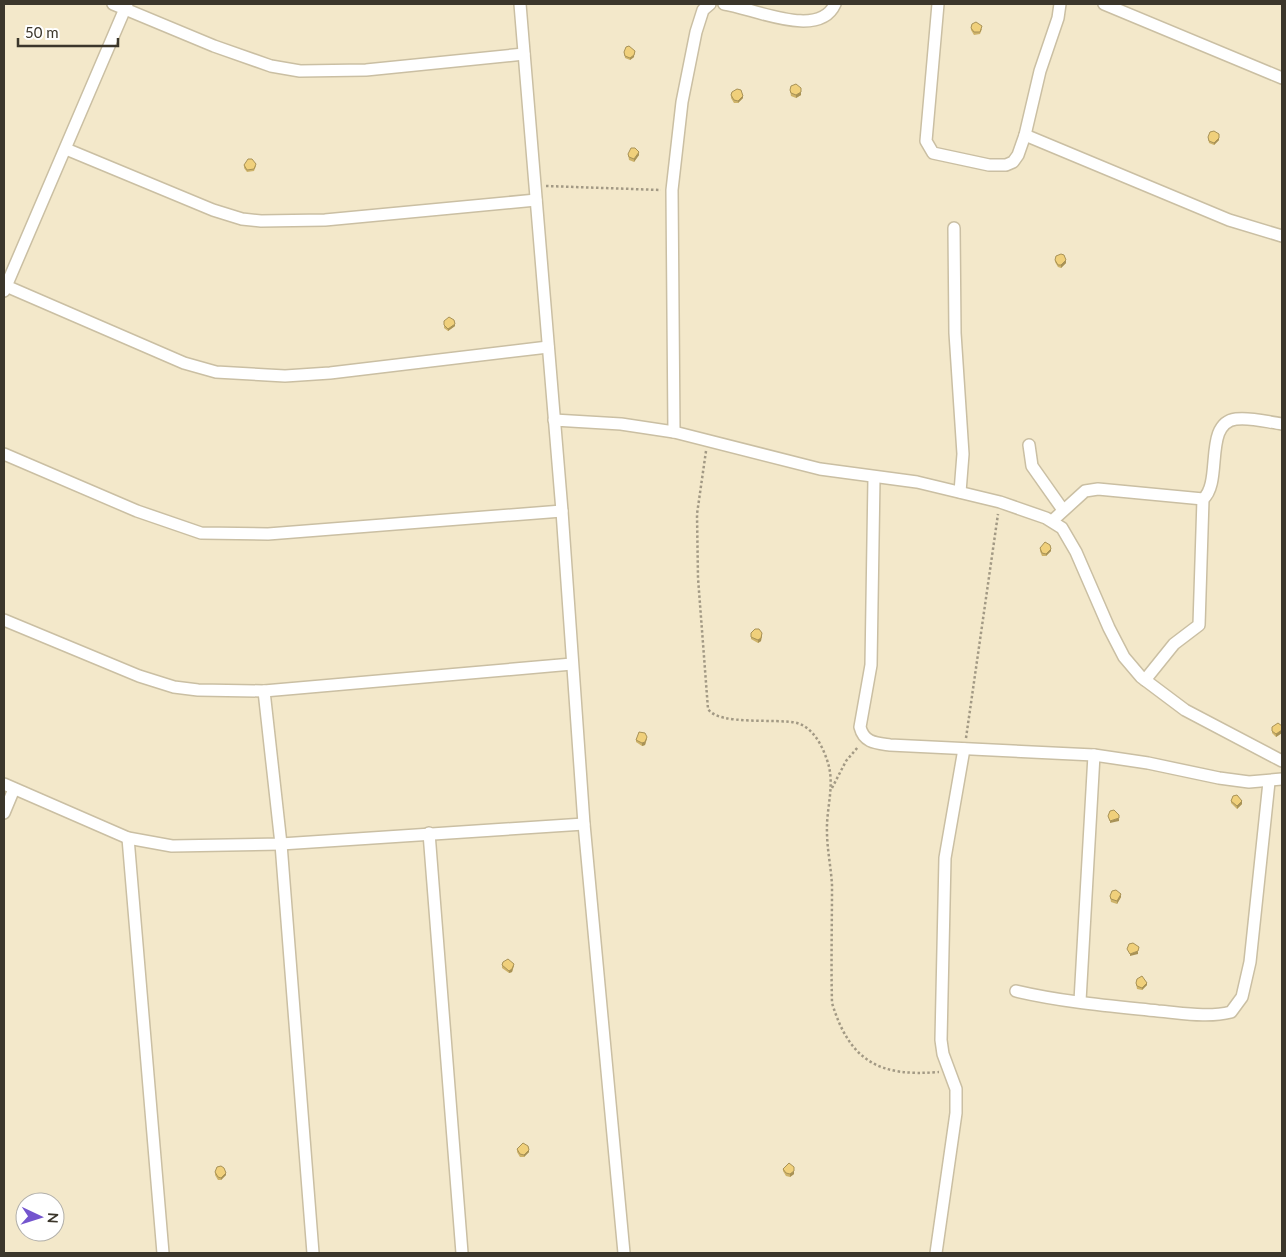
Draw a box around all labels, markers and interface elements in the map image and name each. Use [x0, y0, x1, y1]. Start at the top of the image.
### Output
scale bar [18, 15, 118, 47]
text: 50 m [25, 23, 59, 41]
north arrow [15, 1192, 65, 1242]
text: N [45, 1212, 62, 1224]

